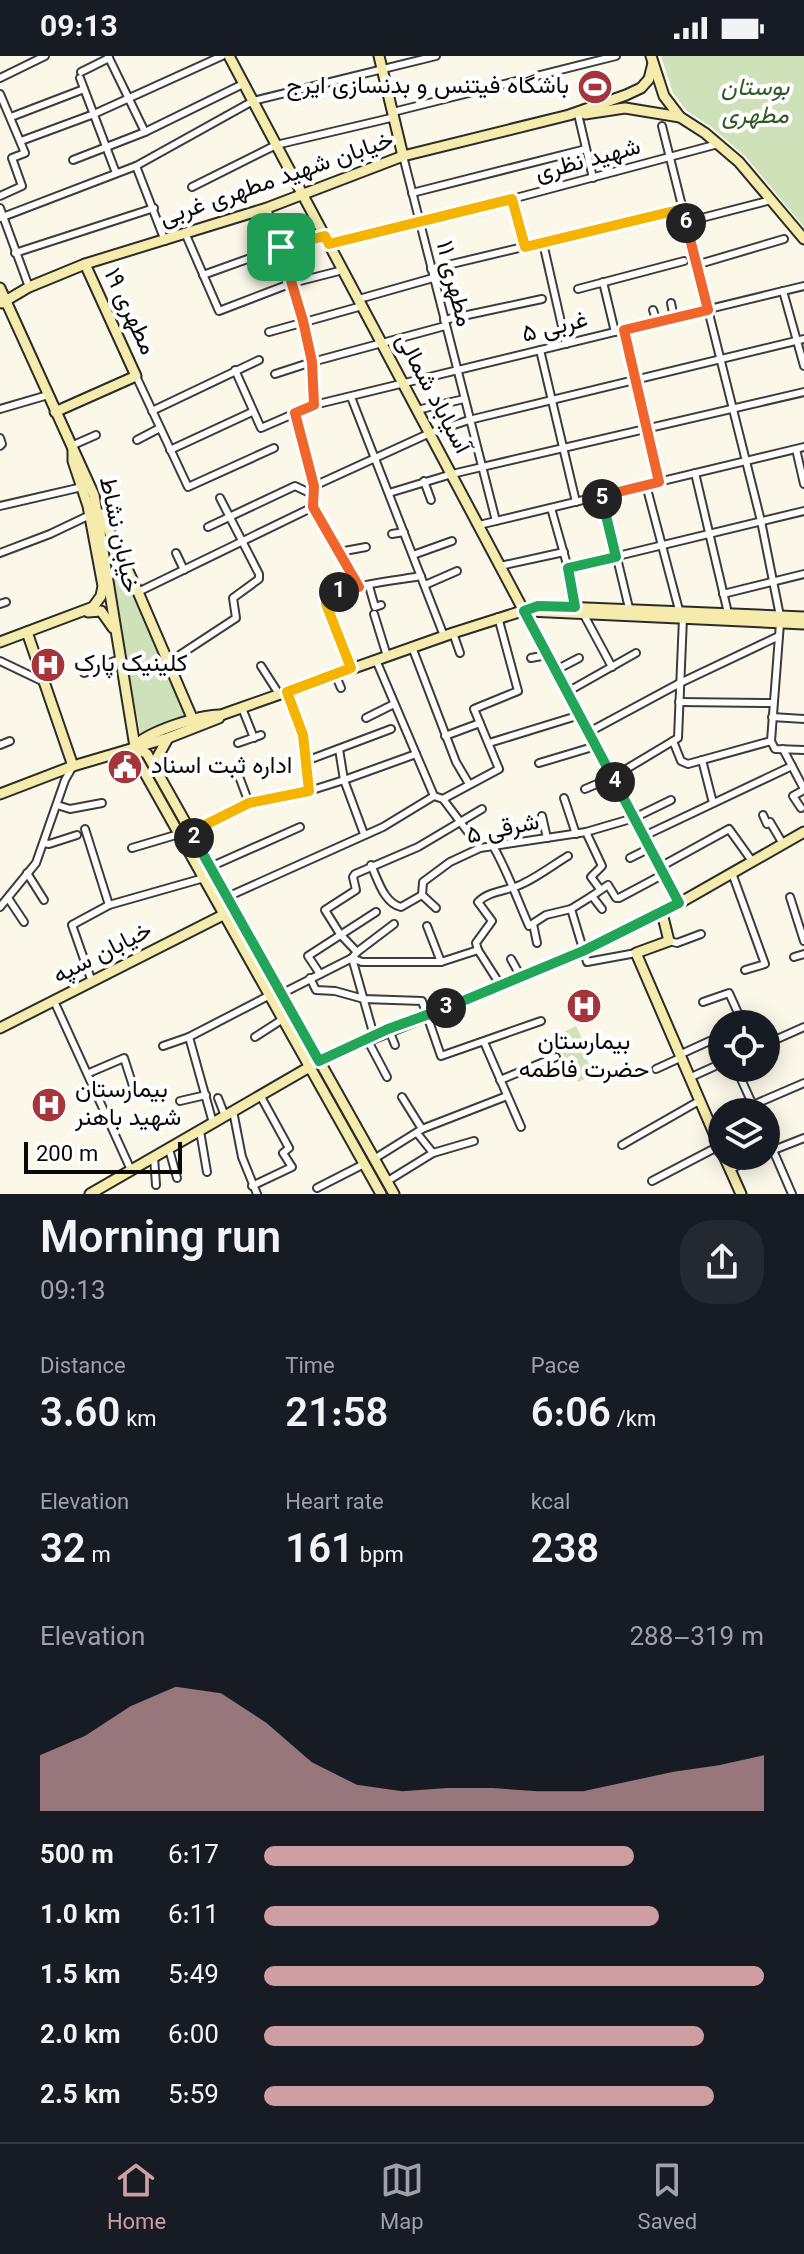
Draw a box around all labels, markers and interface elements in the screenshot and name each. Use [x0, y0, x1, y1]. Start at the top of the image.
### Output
text: 09:13 [40, 5, 118, 52]
place label: باشگاه فیتنس و بدنسازی ایرج [286, 68, 569, 106]
sports icon: باشگاه فیتنس و بدنسازی ایرج [576, 68, 614, 106]
park label: بوستان مطهری [721, 70, 790, 136]
street label: خیابان شهید مطهری غربی [155, 122, 399, 238]
street label: شهید نظری [531, 129, 645, 193]
pin: 6 [666, 203, 706, 243]
text: 6 [680, 205, 692, 240]
pin [247, 213, 315, 281]
icon: arrive [259, 225, 303, 269]
street label: مطهری ۱۱ [424, 237, 482, 331]
street label: مطهری ۱۹ [92, 262, 166, 362]
street label: ۵ غربی [518, 301, 592, 355]
street label: آسیاباد شمالی [384, 327, 481, 463]
street label: خیابان نشاط [87, 473, 149, 597]
pin: 5 [582, 479, 622, 519]
text: 5 [596, 481, 608, 516]
pin: 1 [319, 572, 359, 612]
text: 1 [333, 574, 345, 609]
hospital icon: کلینیک پارک [29, 646, 67, 684]
place label: کلینیک پارک [74, 646, 188, 684]
public building icon: اداره ثبت اسناد [106, 748, 144, 786]
place label: اداره ثبت اسناد [151, 748, 292, 786]
pin: 4 [595, 762, 635, 802]
text: 4 [609, 764, 621, 799]
street label: شرقی ۵ [463, 804, 543, 856]
pin: 2 [174, 818, 214, 858]
text: 2 [188, 820, 200, 855]
street label: خیابان سپه [47, 913, 159, 995]
hospital icon: بیمارستان حضرت فاطمه [565, 987, 603, 1025]
pin: 3 [426, 988, 466, 1028]
text: 3 [440, 990, 452, 1025]
map controls [708, 1010, 780, 1170]
button: locate [708, 1010, 780, 1082]
place label: بیمارستان حضرت فاطمه [519, 1024, 649, 1090]
place label: بیمارستان شهید باهنر [74, 1072, 181, 1138]
hospital icon: بیمارستان شهید باهنر [30, 1086, 68, 1124]
button: layers [708, 1098, 780, 1170]
scale bar [24, 1138, 182, 1174]
text: 200 m [36, 1138, 98, 1173]
text: Morning run [40, 1207, 281, 1276]
button: share [680, 1220, 764, 1304]
text: 09:13 [40, 1272, 106, 1313]
text: Distance [40, 1350, 126, 1385]
text: Time [285, 1350, 335, 1385]
text: Pace [531, 1350, 580, 1385]
text: 3.60 [40, 1385, 120, 1447]
text: 21:58 [285, 1385, 388, 1447]
text: 6:06 [531, 1385, 611, 1447]
text: km [120, 1403, 157, 1438]
text: /km [611, 1403, 656, 1438]
text: Elevation [40, 1486, 129, 1521]
text: Heart rate [285, 1486, 384, 1521]
text: kcal [531, 1486, 570, 1521]
text: 32 [40, 1521, 86, 1583]
text: 161 [285, 1521, 354, 1583]
text: 238 [531, 1521, 599, 1583]
text: m [86, 1539, 111, 1574]
text: bpm [354, 1539, 404, 1574]
text: Elevation [40, 1618, 145, 1659]
text: 288–319 m [629, 1618, 764, 1659]
text: 500 m [40, 1836, 114, 1877]
text: 6:17 [168, 1836, 219, 1877]
text: 1.0 km [40, 1896, 121, 1937]
text: 6:11 [168, 1896, 219, 1937]
text: 1.5 km [40, 1956, 121, 1997]
text: 5:49 [168, 1956, 219, 1997]
text: 2.0 km [40, 2016, 121, 2057]
text: 6:00 [168, 2016, 219, 2057]
text: 2.5 km [40, 2076, 121, 2117]
text: 5:59 [168, 2076, 219, 2117]
tab: Home [107, 2158, 166, 2241]
tab: Map [380, 2158, 424, 2241]
tab: Saved [638, 2158, 697, 2241]

